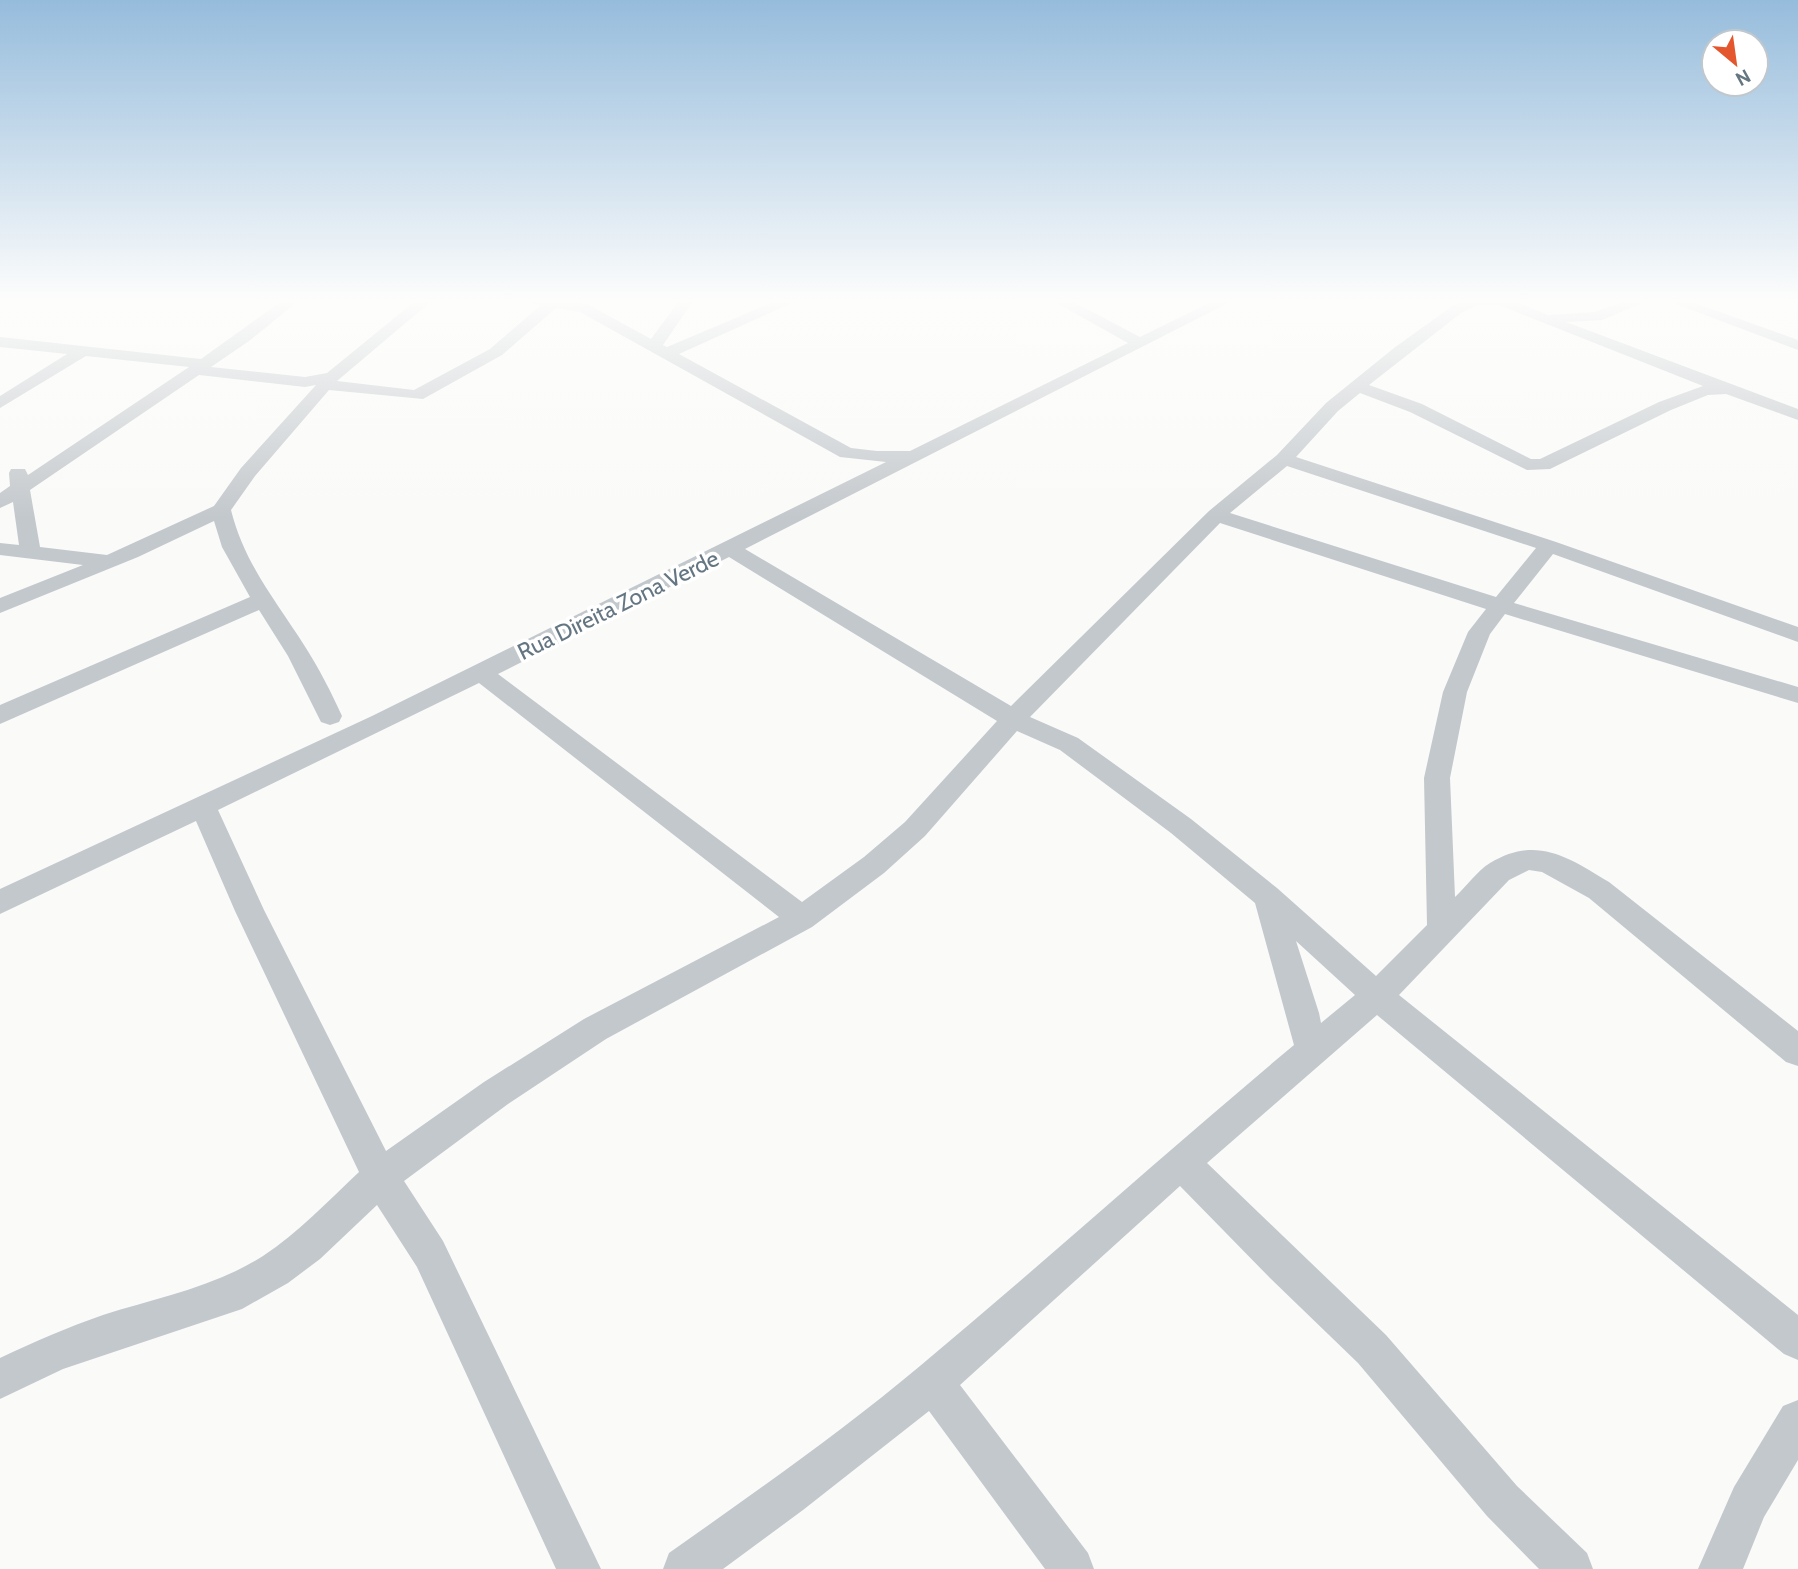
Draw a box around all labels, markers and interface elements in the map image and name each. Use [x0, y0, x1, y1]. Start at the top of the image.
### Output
north arrow [1700, 28, 1770, 98]
text: N [1732, 64, 1754, 91]
street label: Rua Direita Zona Verde [513, 544, 723, 666]

